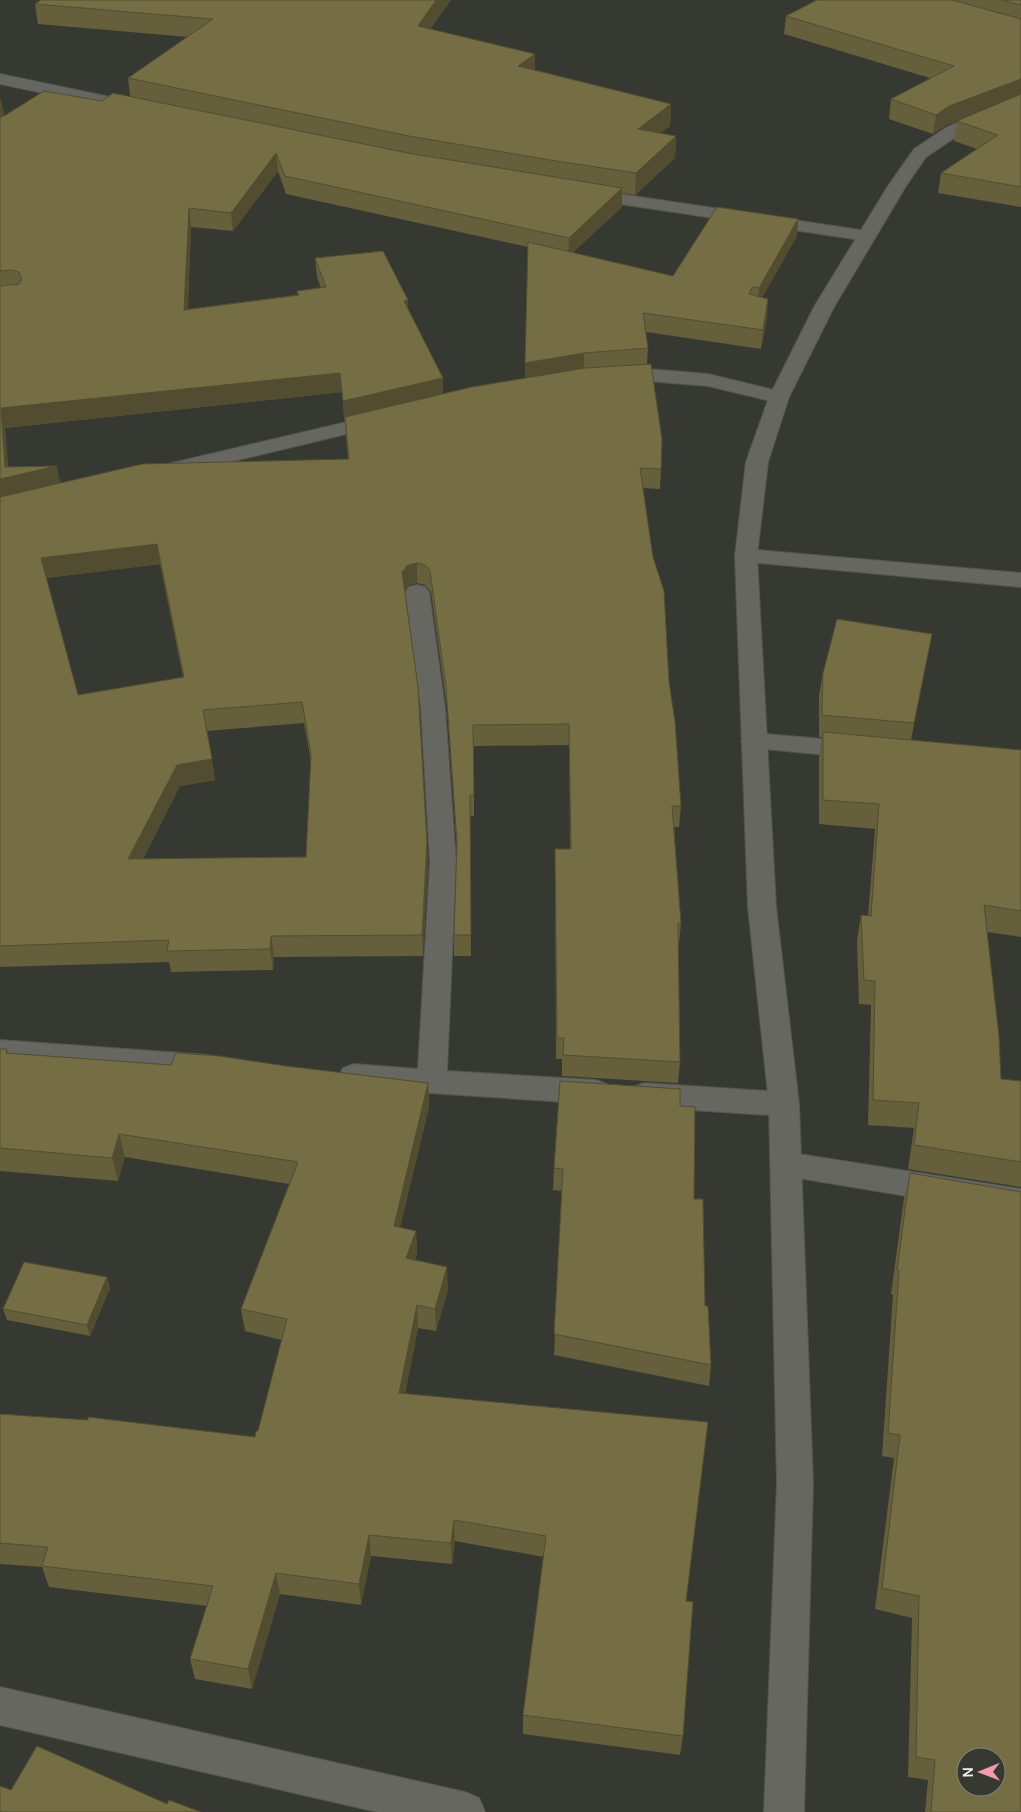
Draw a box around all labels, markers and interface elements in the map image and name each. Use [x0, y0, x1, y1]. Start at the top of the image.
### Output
north arrow [956, 1747, 1006, 1797]
text: N [958, 1767, 977, 1777]

